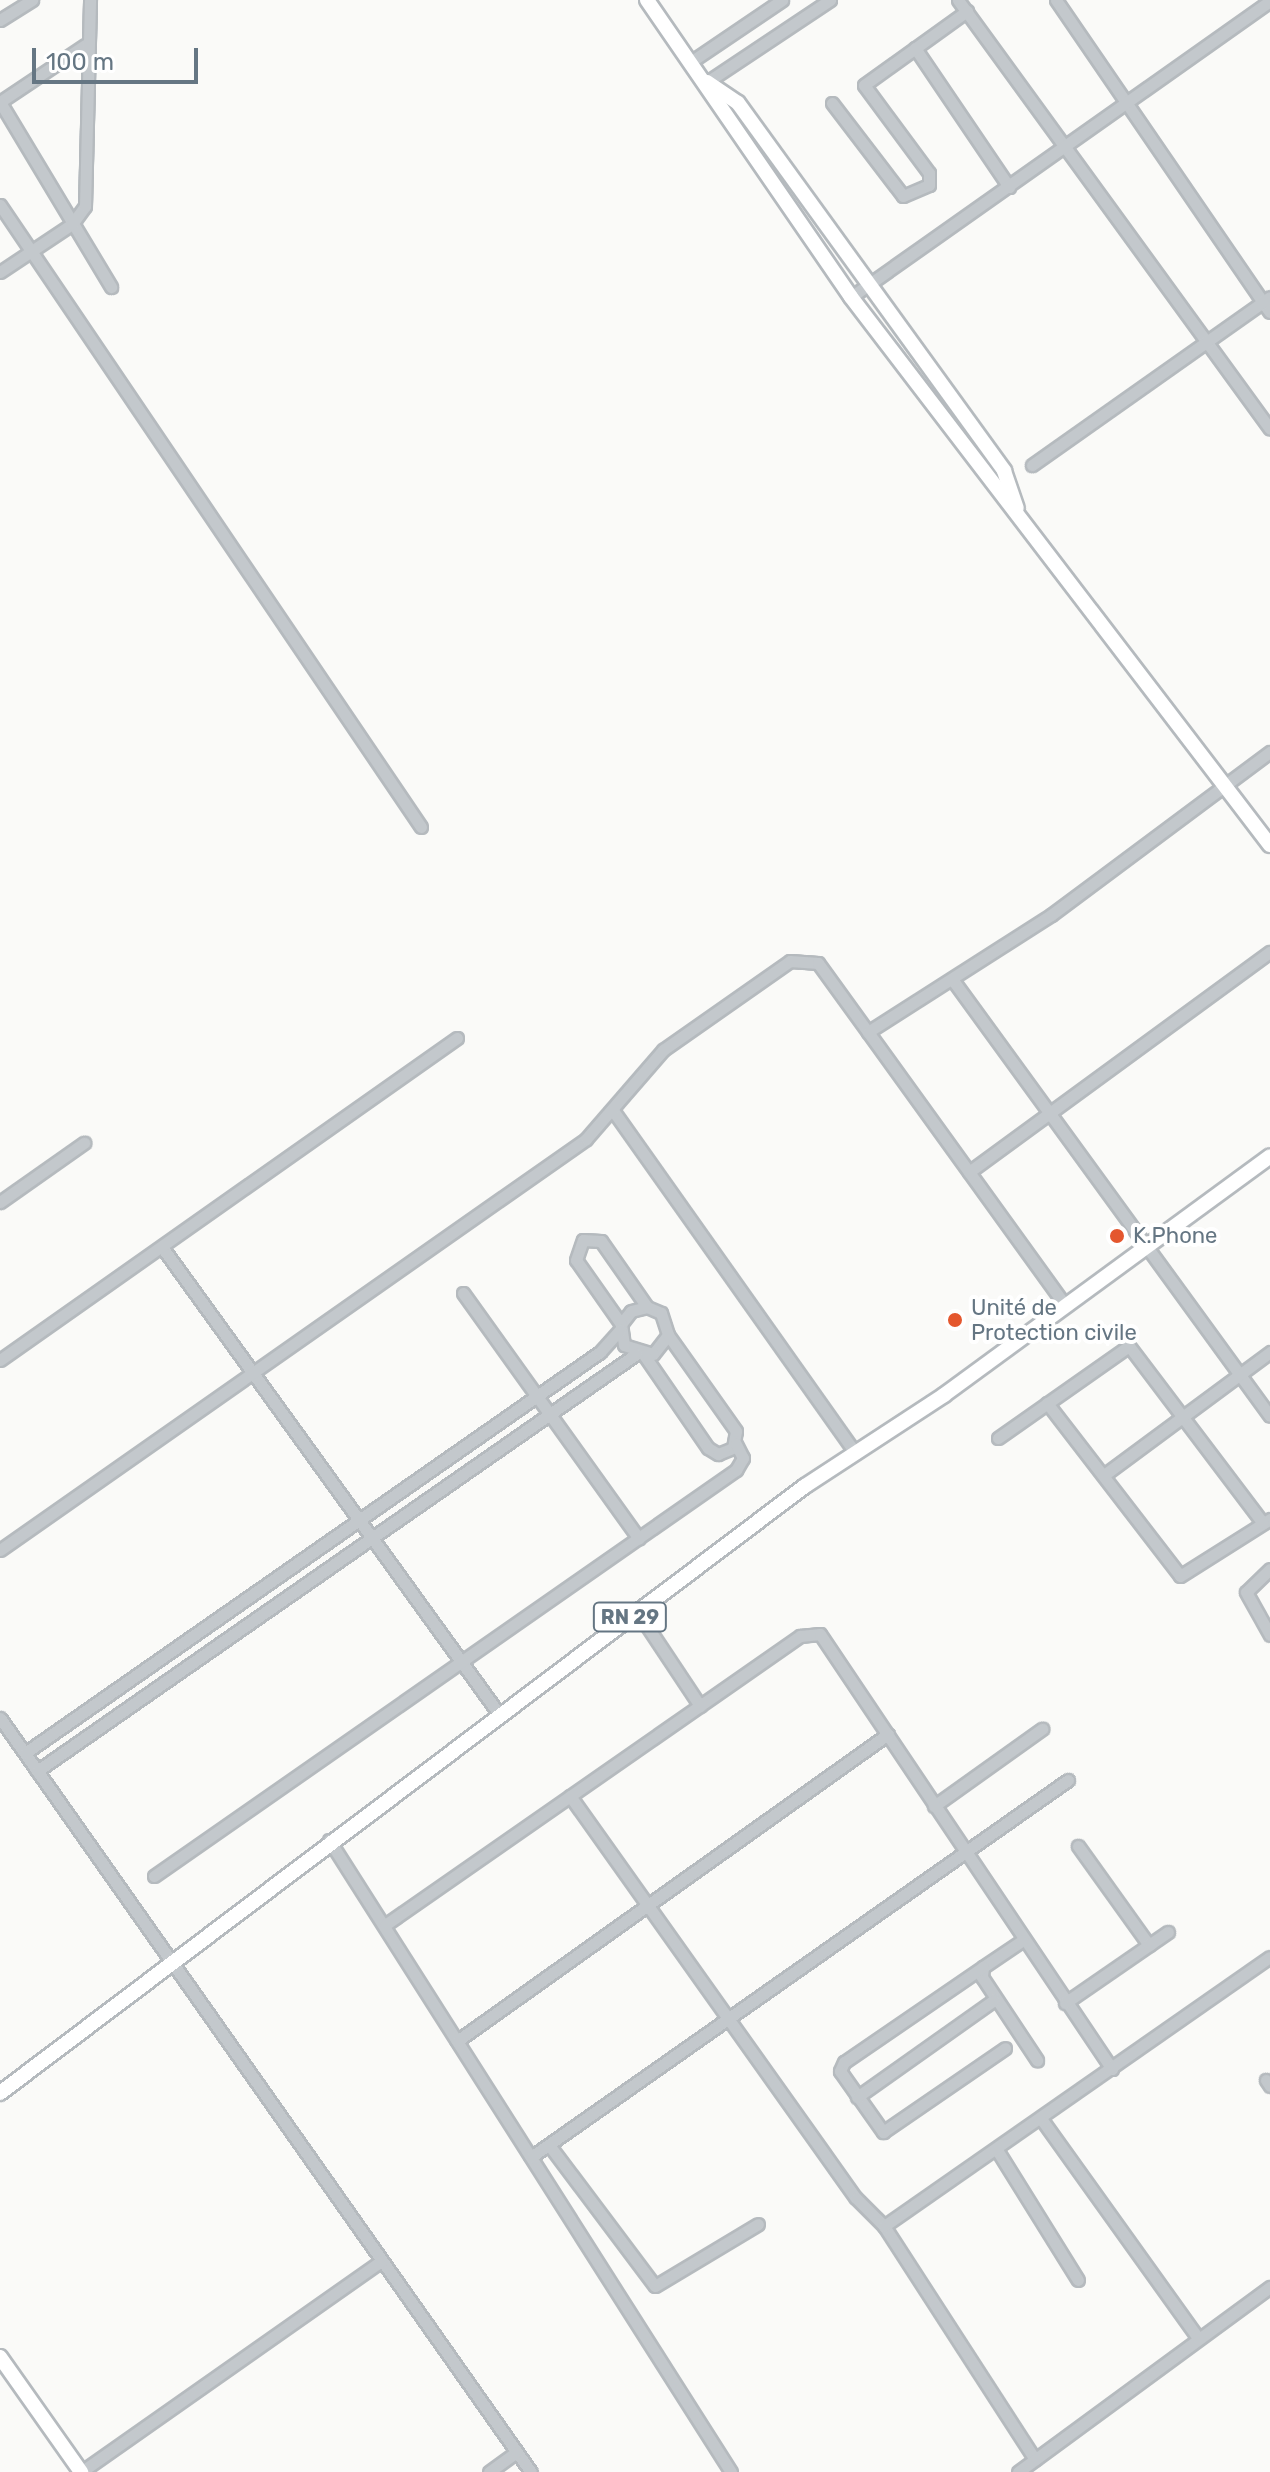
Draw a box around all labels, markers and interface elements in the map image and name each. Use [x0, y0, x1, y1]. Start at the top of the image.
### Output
scale bar [36, 32, 202, 82]
text: 100 m [46, 48, 114, 76]
place label: K.Phone [1133, 1223, 1217, 1249]
marker: K.Phone [1108, 1227, 1126, 1245]
place label: Unité de Protection civile [971, 1294, 1137, 1346]
marker: Unité de Protection civile [946, 1311, 964, 1329]
road number: RN 29 [592, 1601, 668, 1633]

